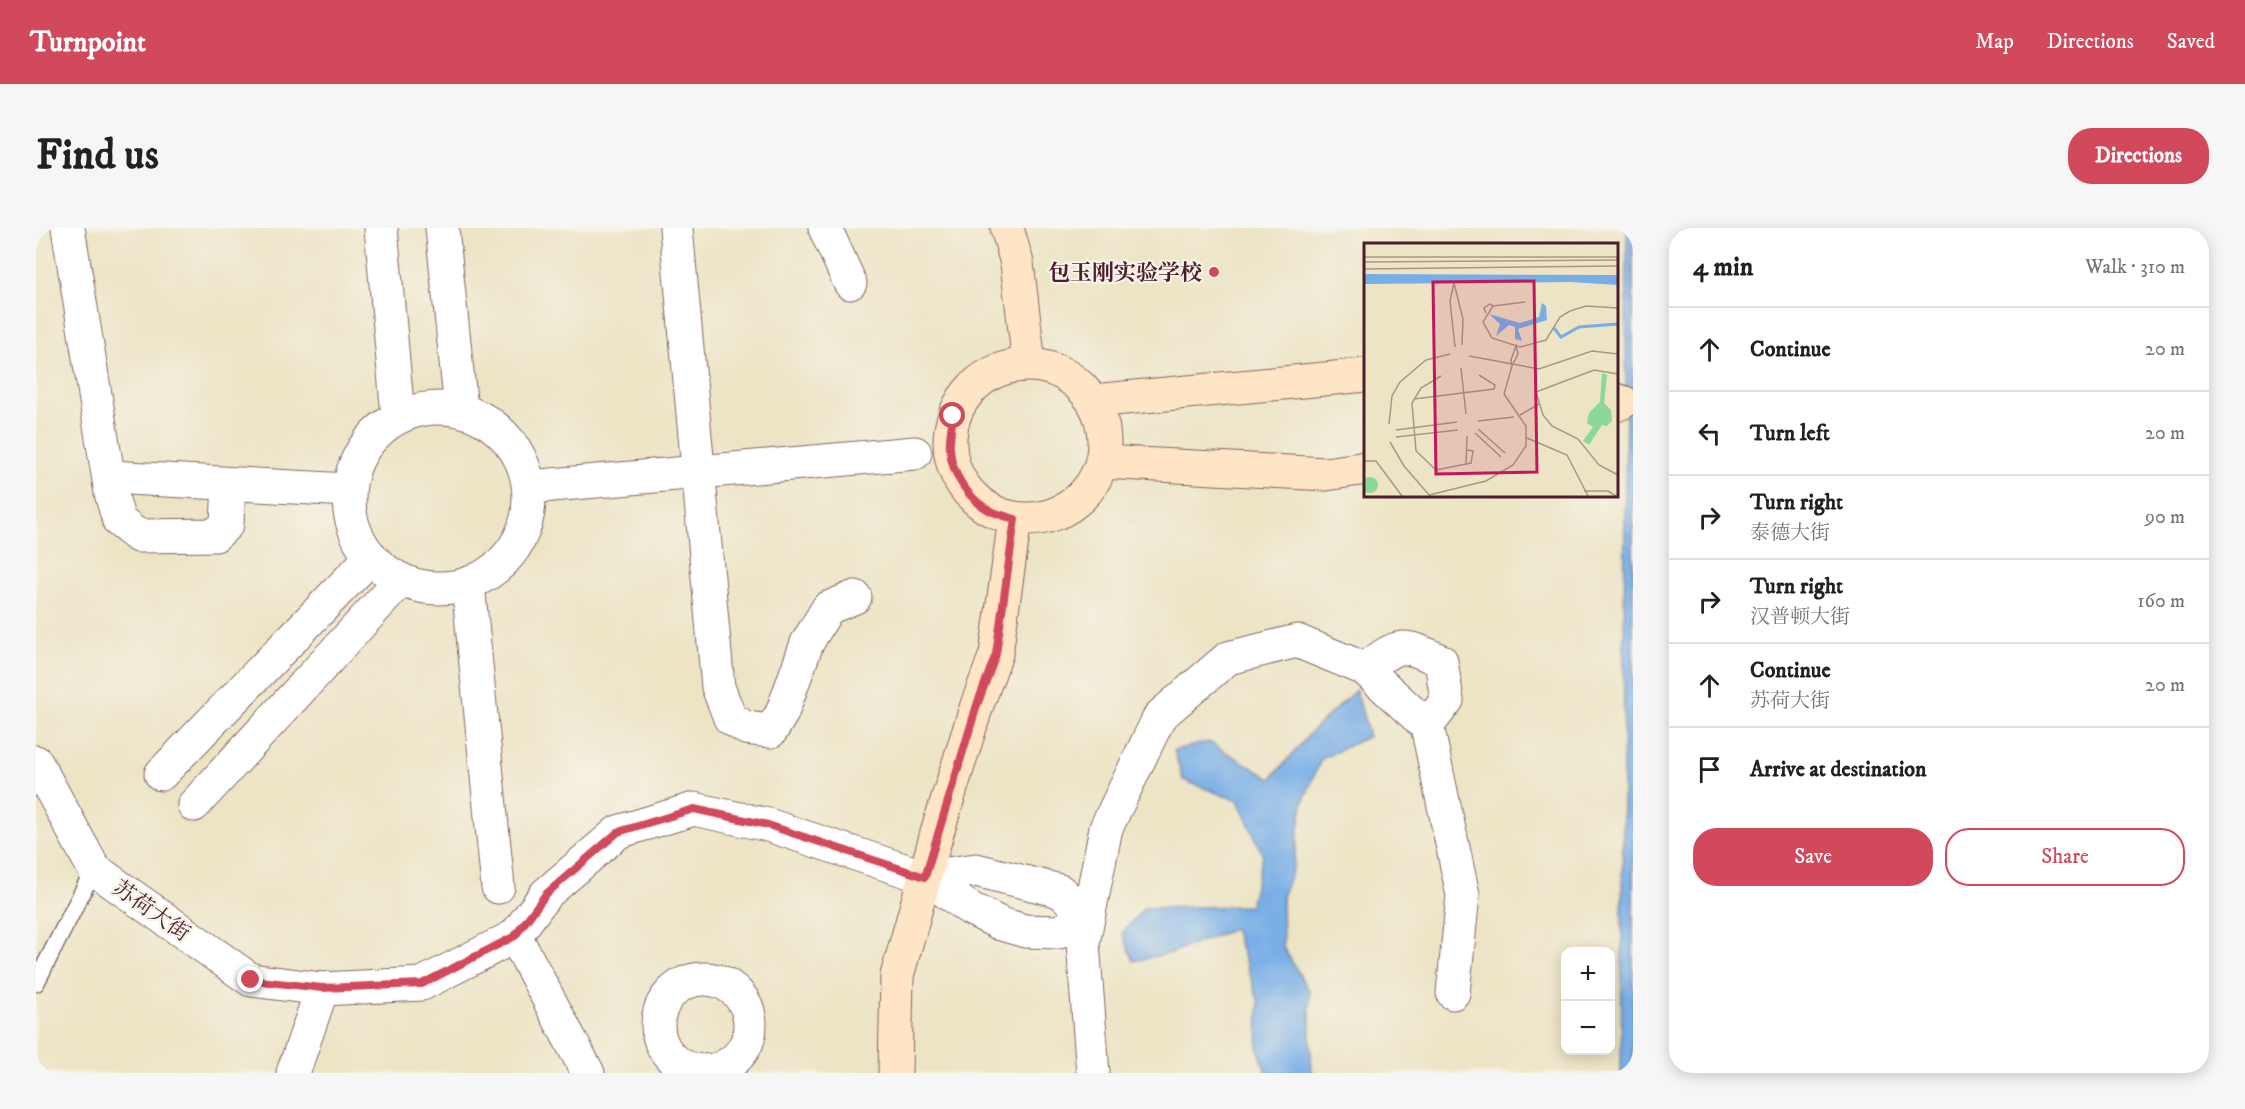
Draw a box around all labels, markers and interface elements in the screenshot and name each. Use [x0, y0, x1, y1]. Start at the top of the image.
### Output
text: Turnpoint [30, 25, 146, 60]
text: Map [1975, 29, 2014, 55]
text: Directions [2047, 29, 2134, 55]
text: Saved [2167, 29, 2215, 55]
button: Directions [2068, 128, 2209, 184]
text: Find us [36, 130, 159, 182]
inset map [1364, 243, 1618, 496]
text: 4 min [1693, 251, 1753, 284]
text: Walk · 310 m [2085, 255, 2185, 280]
place label: 包玉刚实验学校 [1048, 260, 1202, 287]
marker: 包玉刚实验学校 [1207, 265, 1221, 279]
icon: ahead [1693, 333, 1726, 366]
text: Continue [1750, 336, 1831, 363]
text: 20 m [2145, 337, 2185, 362]
route start [939, 402, 965, 428]
icon: left [1693, 417, 1726, 450]
text: Turn left [1750, 420, 1830, 447]
text: 20 m [2145, 421, 2185, 446]
text: Turn right [1750, 489, 1843, 516]
icon: right [1693, 501, 1726, 534]
text: 90 m [2145, 505, 2185, 530]
text: 泰德大街 [1750, 521, 1830, 546]
text: Turn right [1750, 573, 1843, 600]
icon: right [1693, 585, 1726, 618]
text: 160 m [2137, 589, 2185, 614]
text: 汉普顿大街 [1750, 605, 1850, 630]
text: Continue [1750, 657, 1831, 684]
icon: ahead [1693, 669, 1726, 702]
text: 20 m [2145, 673, 2185, 698]
text: 苏荷大街 [1750, 689, 1830, 714]
icon: arrive [1693, 753, 1726, 786]
text: Arrive at destination [1750, 756, 1927, 783]
button: Save [1693, 828, 1933, 886]
button: Share [1945, 828, 2185, 886]
street label: 苏荷大街 [107, 875, 195, 948]
map controls [1561, 947, 1615, 1055]
button: + [1561, 947, 1615, 1001]
route end [237, 966, 263, 992]
button: − [1561, 1001, 1615, 1055]

